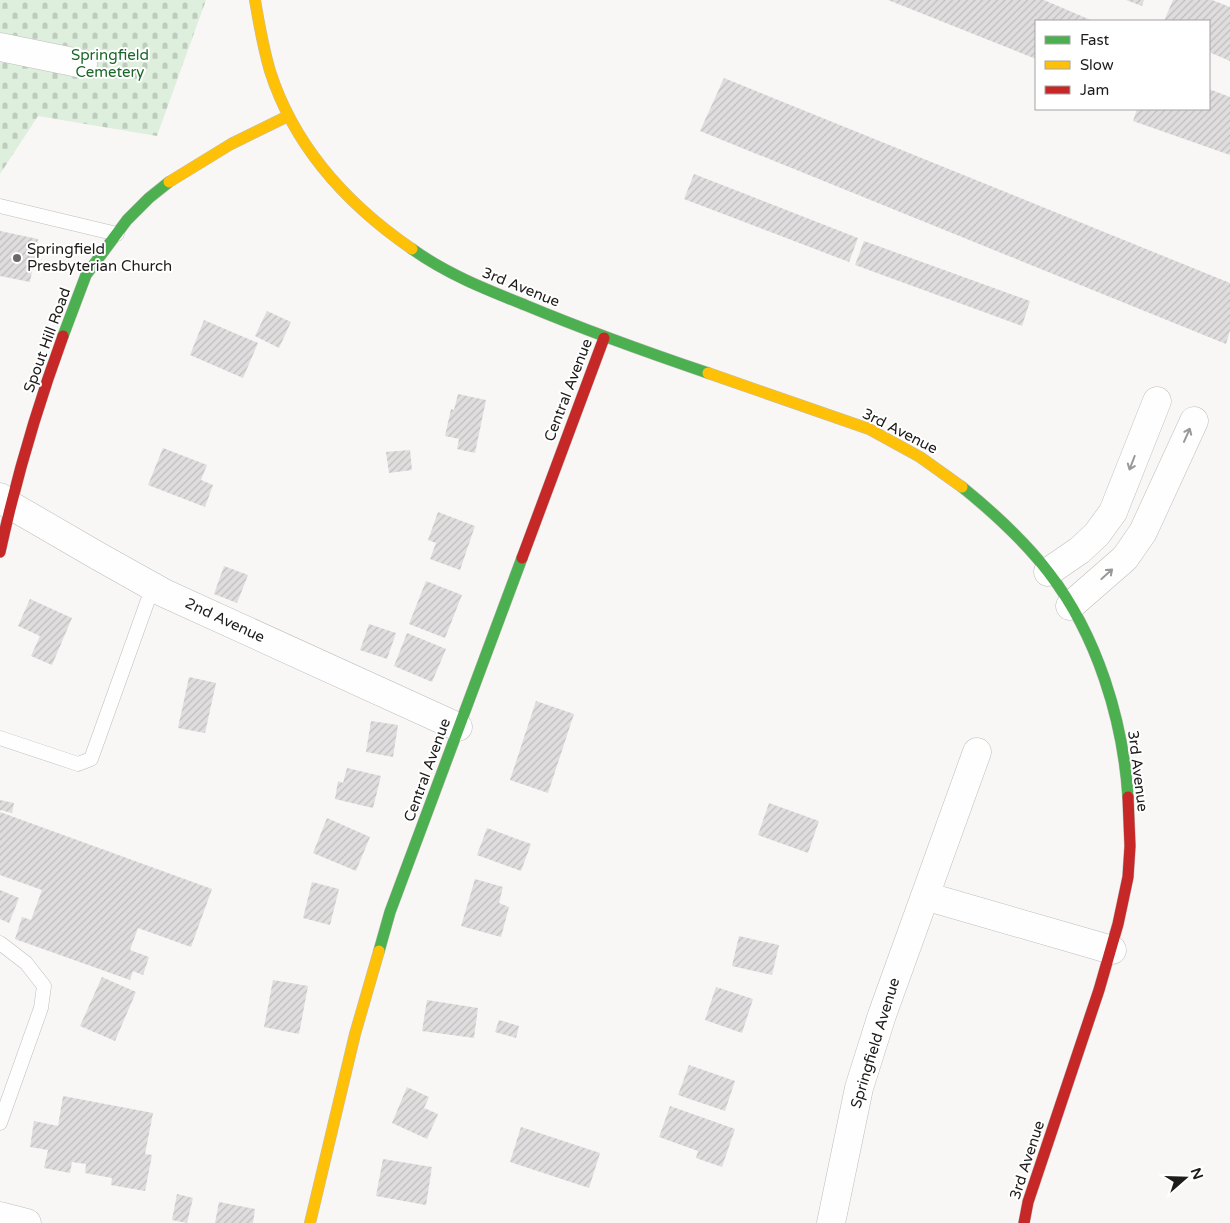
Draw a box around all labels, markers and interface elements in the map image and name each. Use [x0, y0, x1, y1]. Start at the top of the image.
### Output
legend [1035, 20, 1210, 110]
text: Fast [1080, 31, 1110, 49]
park label: Springfield Cemetery [71, 46, 149, 81]
text: Slow [1080, 56, 1114, 74]
text: Jam [1080, 81, 1109, 99]
place label: Springfield Presbyterian Church [27, 240, 172, 275]
marker: Springfield Presbyterian Church [11, 252, 23, 264]
street label: 3rd Avenue [480, 263, 562, 311]
street label: Spout Hill Road [20, 285, 74, 395]
street label: Central Avenue [540, 336, 596, 444]
street label: 3rd Avenue [859, 404, 941, 458]
one-way arrow [1183, 428, 1193, 443]
one-way arrow [1127, 455, 1137, 470]
one-way arrow [1101, 568, 1114, 580]
street label: 2nd Avenue [182, 594, 268, 646]
street label: Central Avenue [400, 716, 454, 824]
street label: 3rd Avenue [1124, 729, 1152, 813]
street label: Springfield Avenue [847, 976, 903, 1110]
street label: 3rd Avenue [1006, 1118, 1048, 1202]
north arrow [1160, 1153, 1210, 1203]
text: N [1187, 1166, 1207, 1182]

